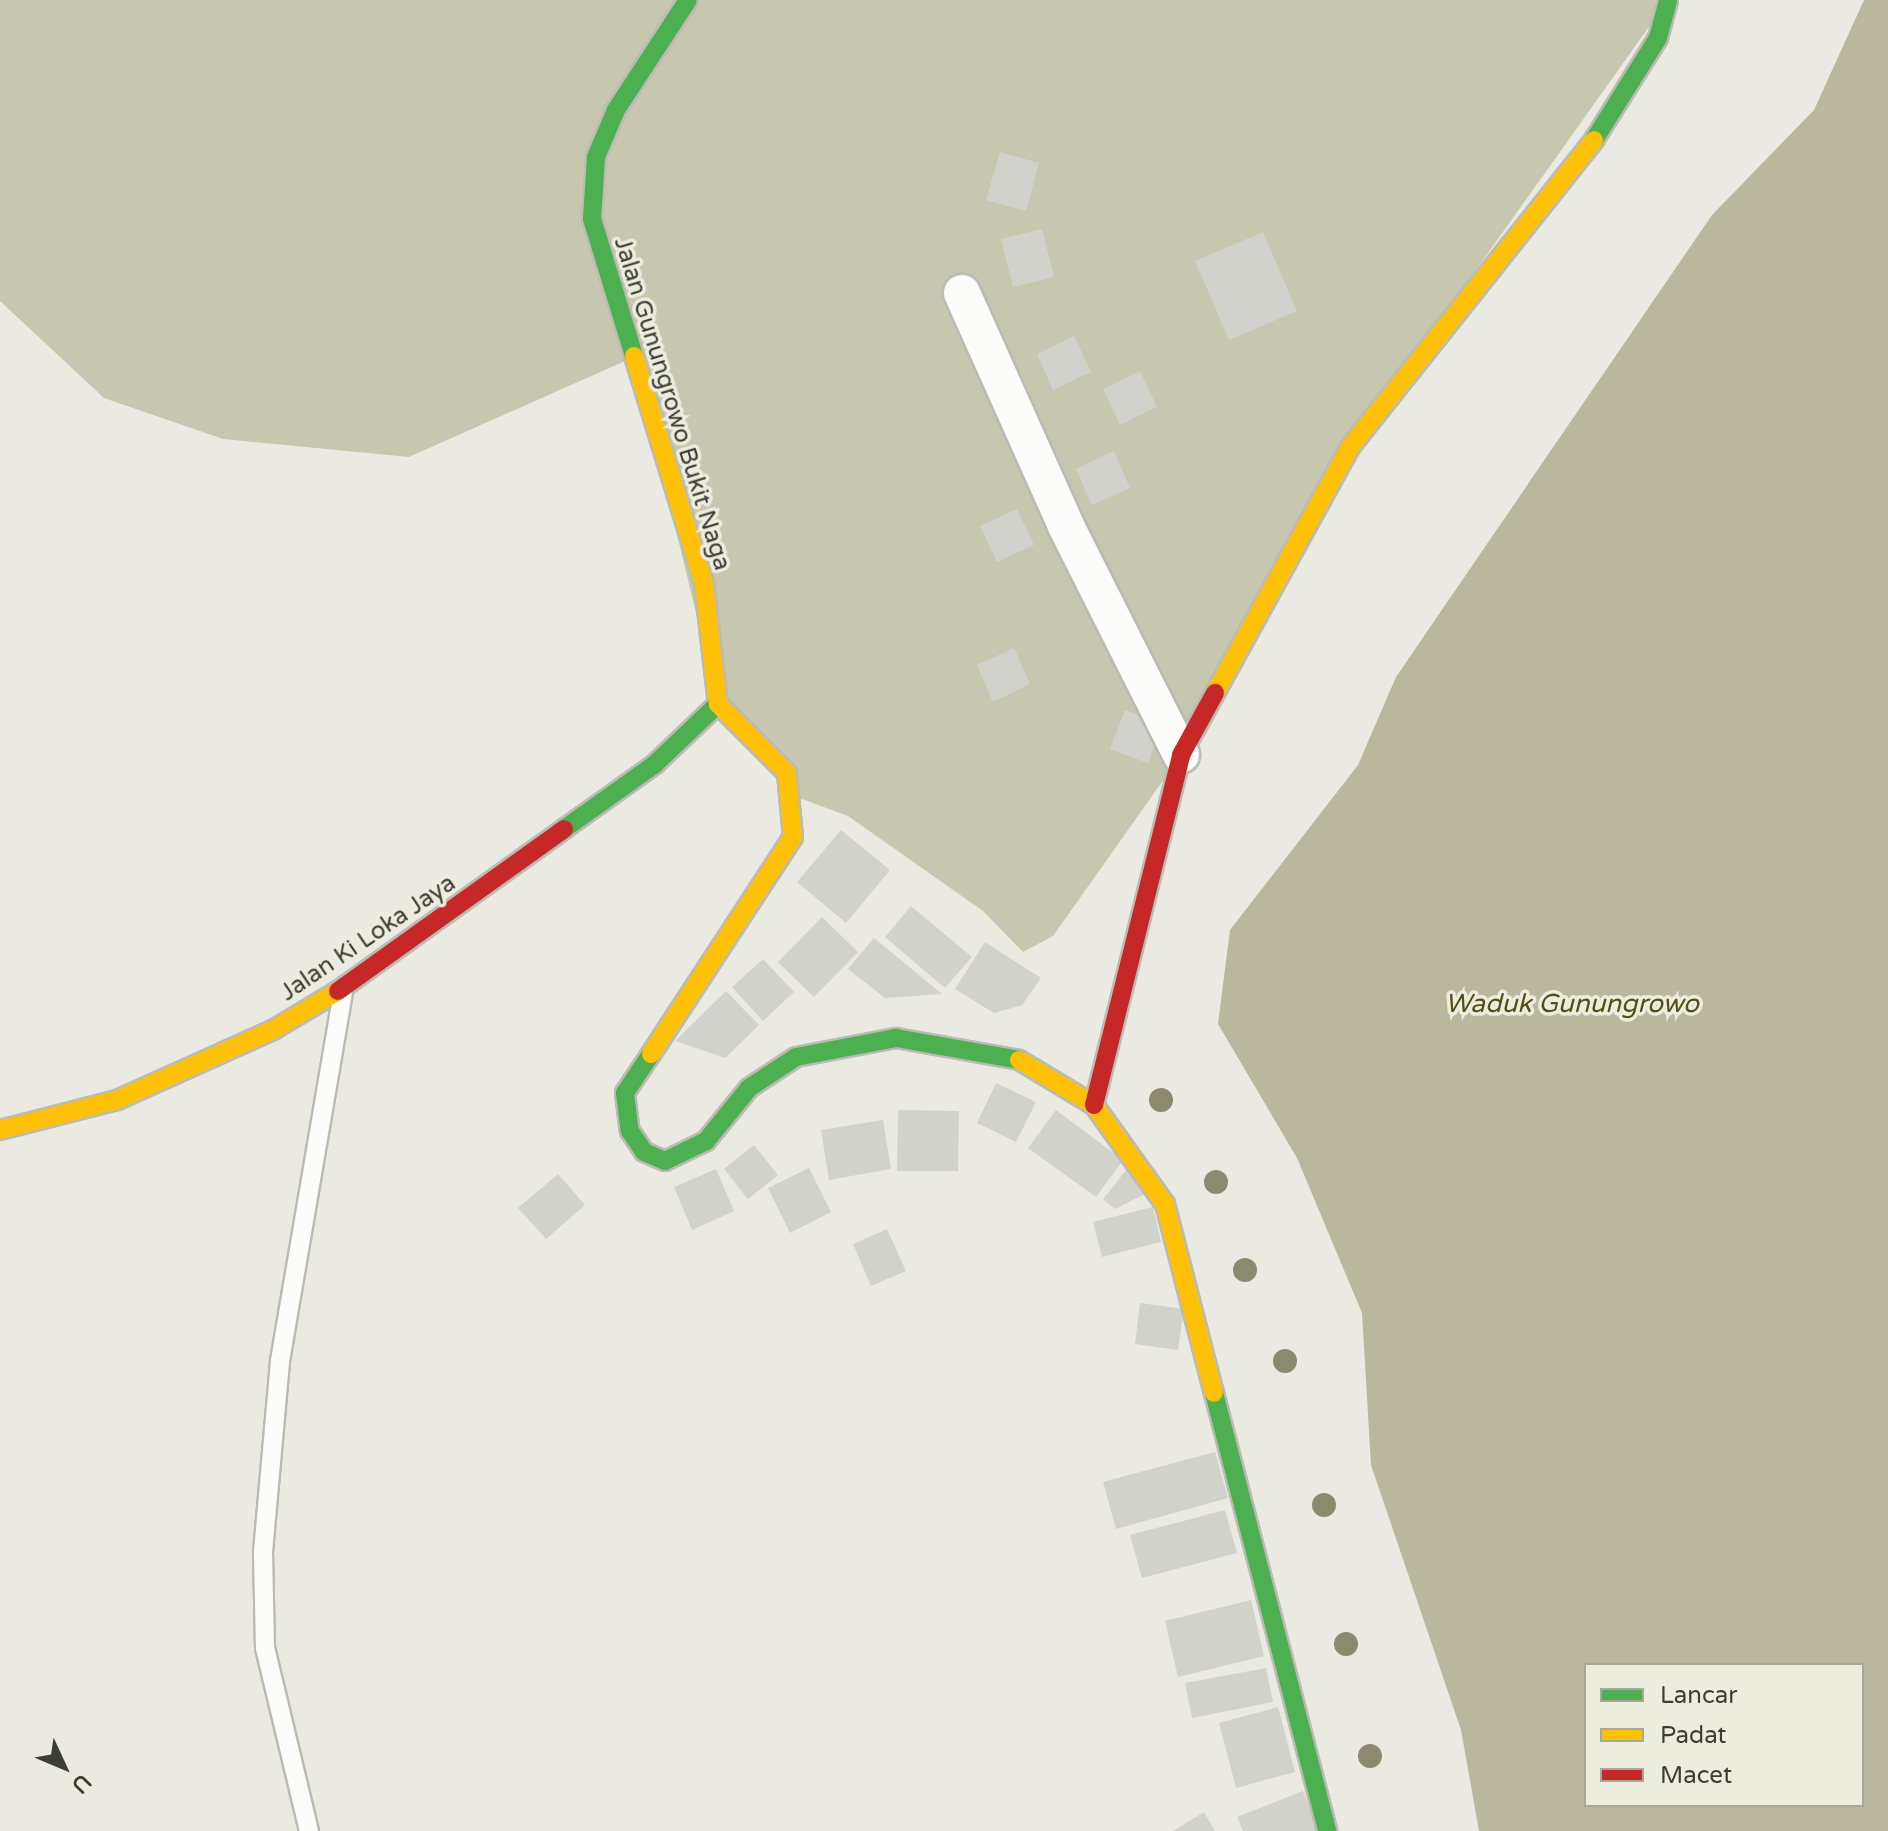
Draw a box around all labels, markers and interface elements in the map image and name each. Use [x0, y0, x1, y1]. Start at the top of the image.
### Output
street label: Jalan Gunungrowo Bukit Naga [608, 234, 736, 574]
street label: Jalan Ki Loka Jaya [275, 869, 461, 1007]
water label: Waduk Gunungrowo [1445, 988, 1699, 1020]
legend [1584, 1663, 1864, 1807]
text: Lancar [1660, 1681, 1737, 1710]
text: Padat [1660, 1721, 1727, 1750]
north arrow [24, 1727, 104, 1807]
text: Macet [1660, 1761, 1732, 1790]
text: U [66, 1769, 96, 1799]

